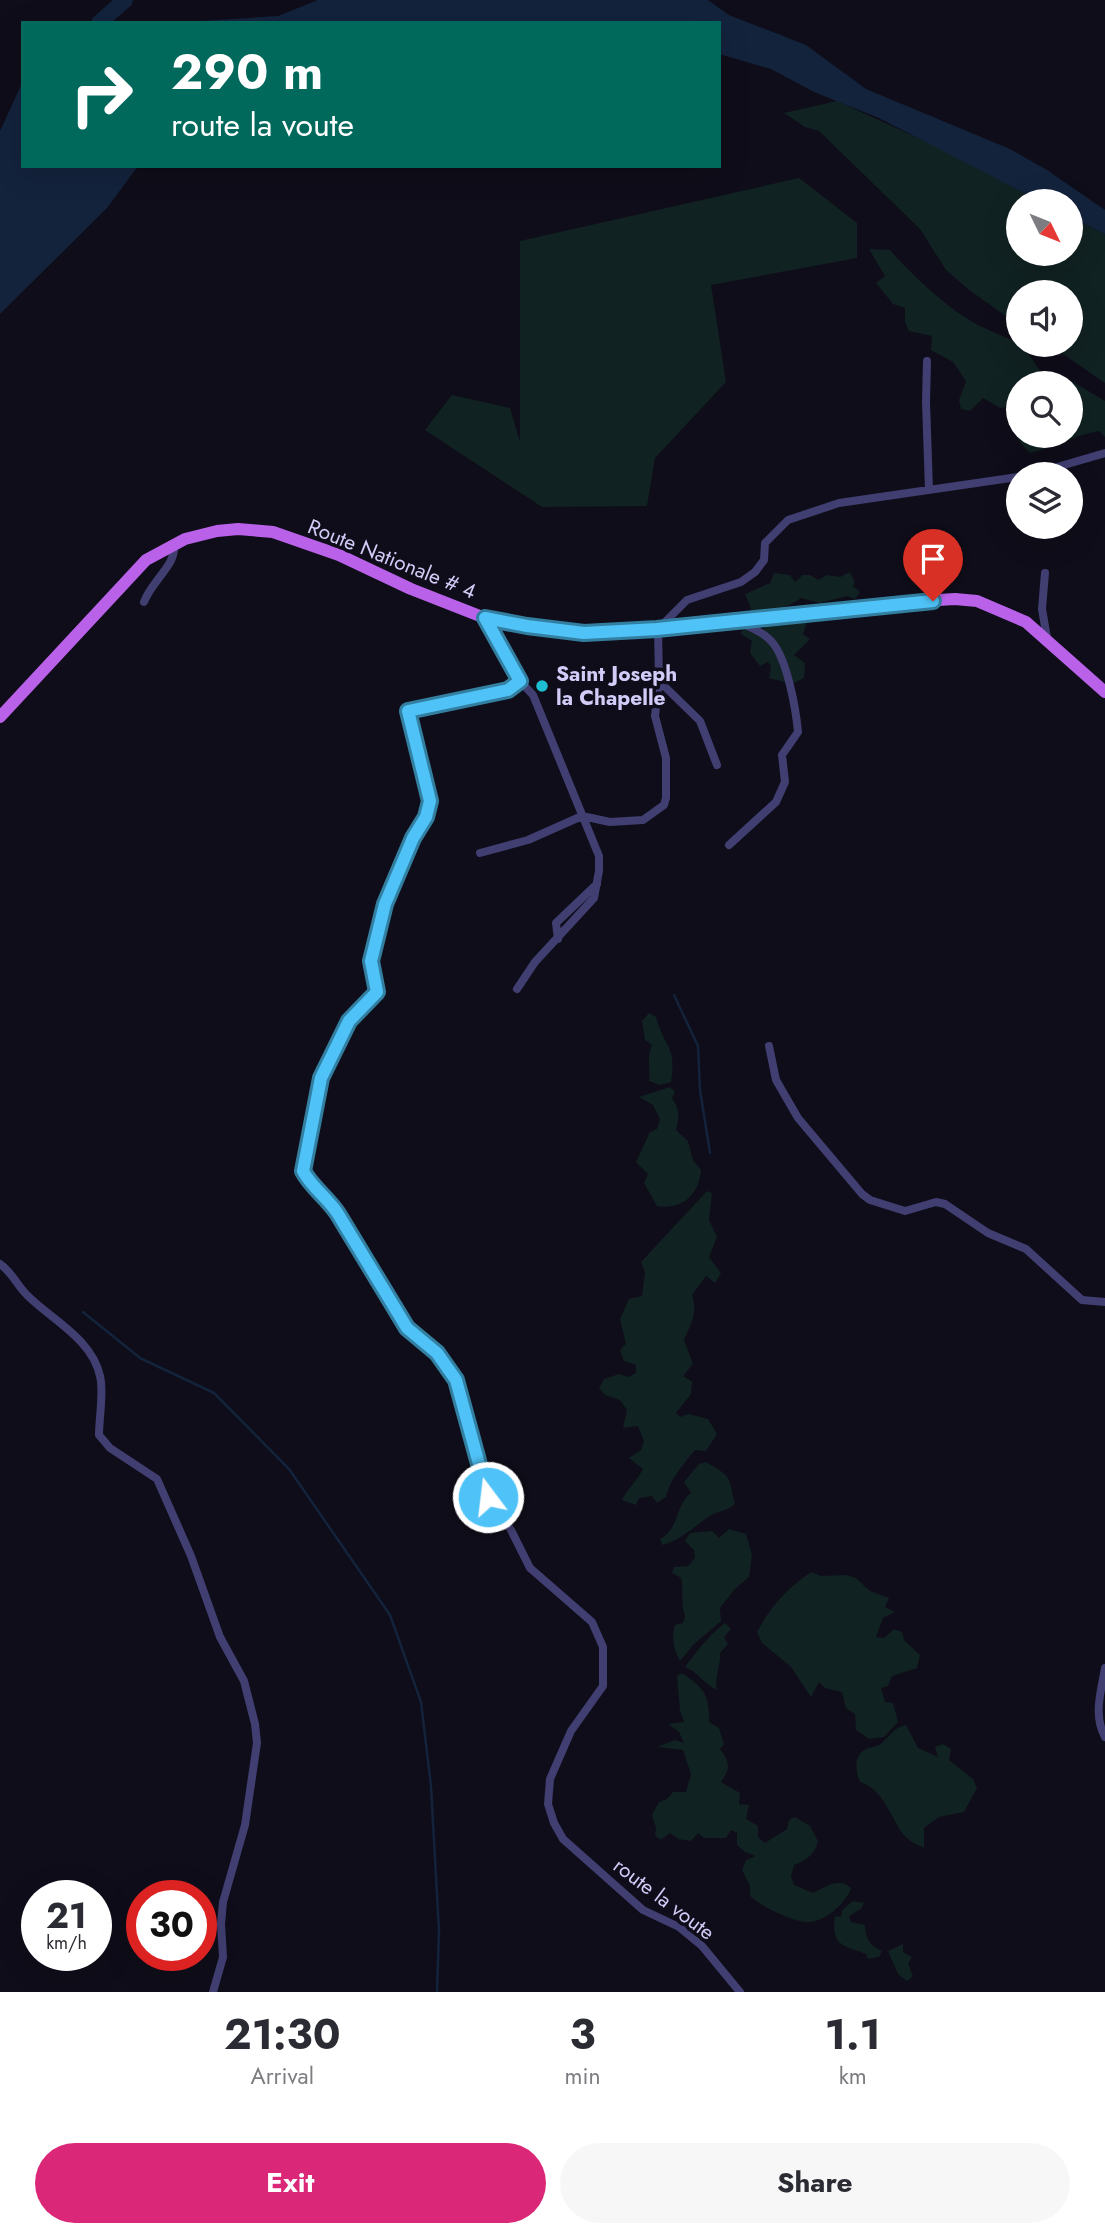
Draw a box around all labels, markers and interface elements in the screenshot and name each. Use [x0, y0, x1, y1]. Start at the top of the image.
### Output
text: 290 m [171, 37, 323, 107]
icon: right [56, 49, 147, 140]
text: route la voute [171, 102, 354, 148]
north arrow [1006, 189, 1083, 266]
map controls [1006, 189, 1083, 539]
button: sound [1006, 280, 1083, 357]
button: search [1006, 371, 1083, 448]
button: layers [1006, 462, 1083, 539]
street label: Route Nationale # 4 [303, 512, 481, 606]
pin [903, 529, 963, 601]
icon: arrive [914, 540, 952, 578]
place label: Saint Joseph la Chapelle [556, 659, 677, 713]
marker: Saint Joseph la Chapelle [534, 678, 550, 694]
position arrow [451, 1460, 525, 1534]
street label: route la voute [607, 1851, 721, 1947]
speed limit sign: 30 [126, 1880, 217, 1971]
text: 21 [46, 1891, 87, 1941]
text: km/h [46, 1930, 87, 1956]
text: 21:30 [224, 2004, 340, 2065]
text: 3 [569, 2004, 596, 2065]
text: 1.1 [825, 2004, 881, 2065]
text: Arrival [251, 2059, 314, 2093]
text: min [565, 2059, 601, 2093]
text: km [839, 2059, 867, 2093]
button: Exit [35, 2143, 546, 2223]
button: Share [560, 2143, 1070, 2223]

